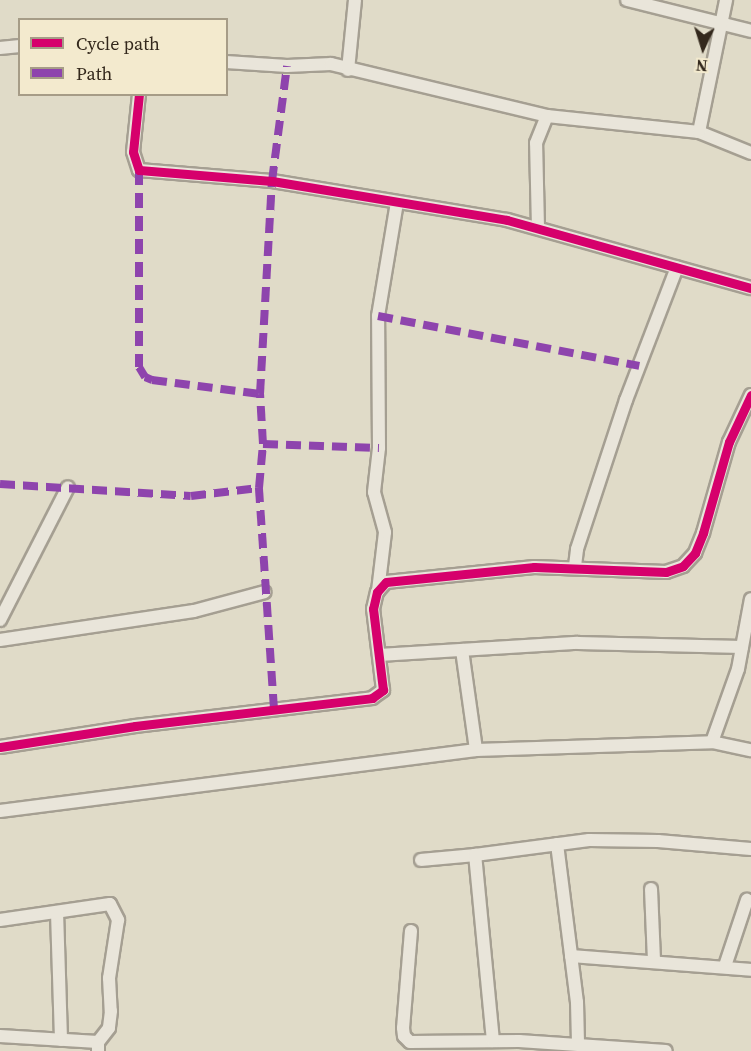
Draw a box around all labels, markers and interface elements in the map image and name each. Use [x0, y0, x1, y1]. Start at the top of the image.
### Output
legend [18, 18, 228, 96]
north arrow [673, 18, 733, 78]
text: Cycle path [76, 31, 160, 56]
text: N [695, 55, 708, 77]
text: Path [76, 61, 112, 86]

